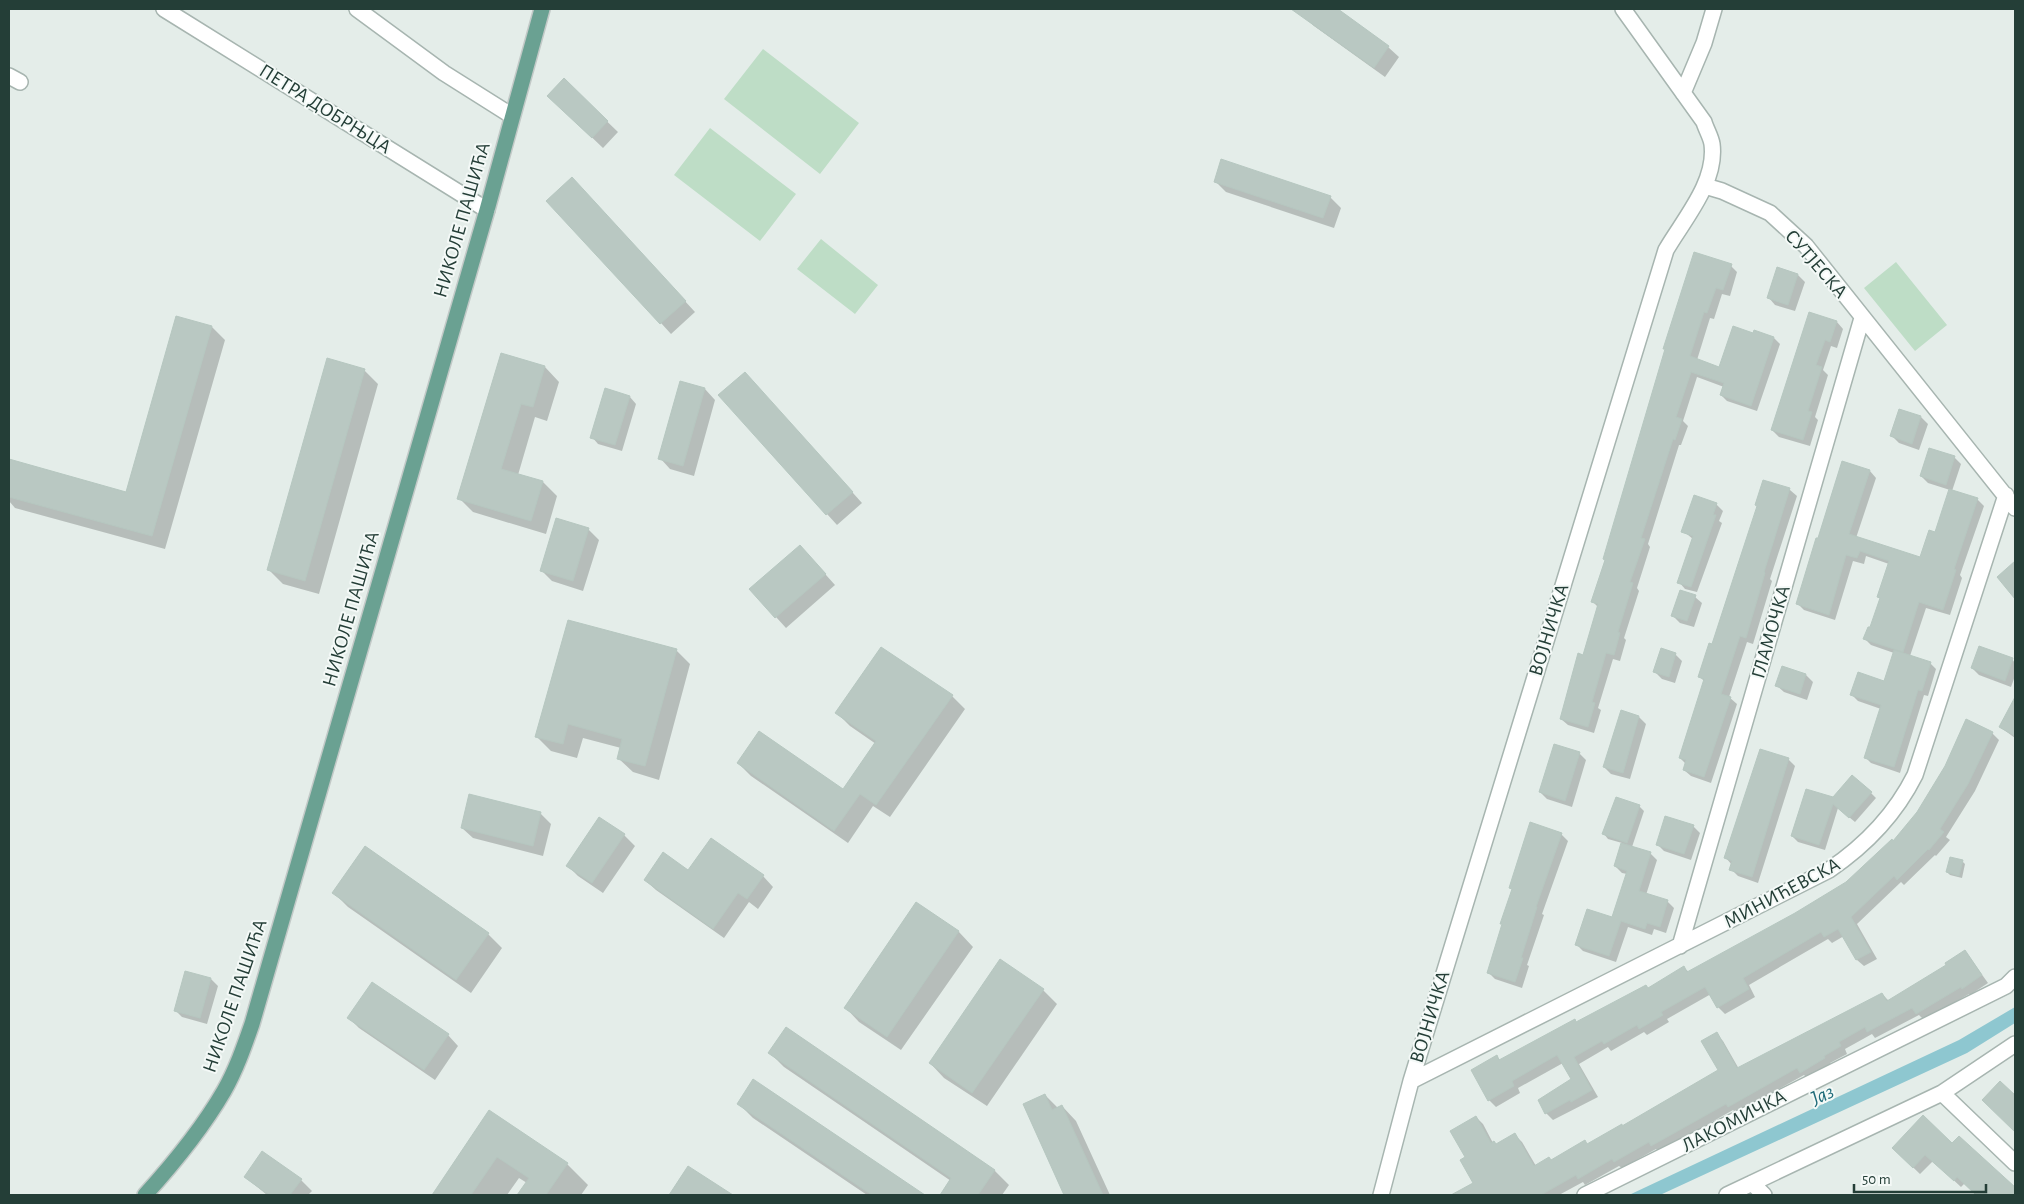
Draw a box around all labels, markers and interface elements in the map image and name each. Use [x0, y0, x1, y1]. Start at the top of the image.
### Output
street label: ПЕТРА ДОБРЊЦА [256, 60, 395, 158]
street label: НИКОЛЕ ПАШИЋА [430, 140, 494, 300]
street label: СУТЈЕСКА [1781, 226, 1851, 302]
street label: НИКОЛЕ ПАШИЋА [319, 529, 383, 689]
street label: ВОЈНИЧКА [1526, 581, 1573, 678]
street label: ГЛАМОЧКА [1748, 583, 1794, 681]
street label: МИНИЋЕВСКА [1721, 854, 1844, 932]
street label: НИКОЛЕ ПАШИЋА [199, 917, 271, 1075]
street label: ВОЈНИЧКА [1407, 968, 1454, 1065]
water label: Јаз [1806, 1081, 1837, 1110]
street label: ЛАКОМИЧКА [1679, 1086, 1790, 1156]
scale bar [1854, 1162, 1986, 1194]
text: 50 m [1862, 1172, 1891, 1187]

